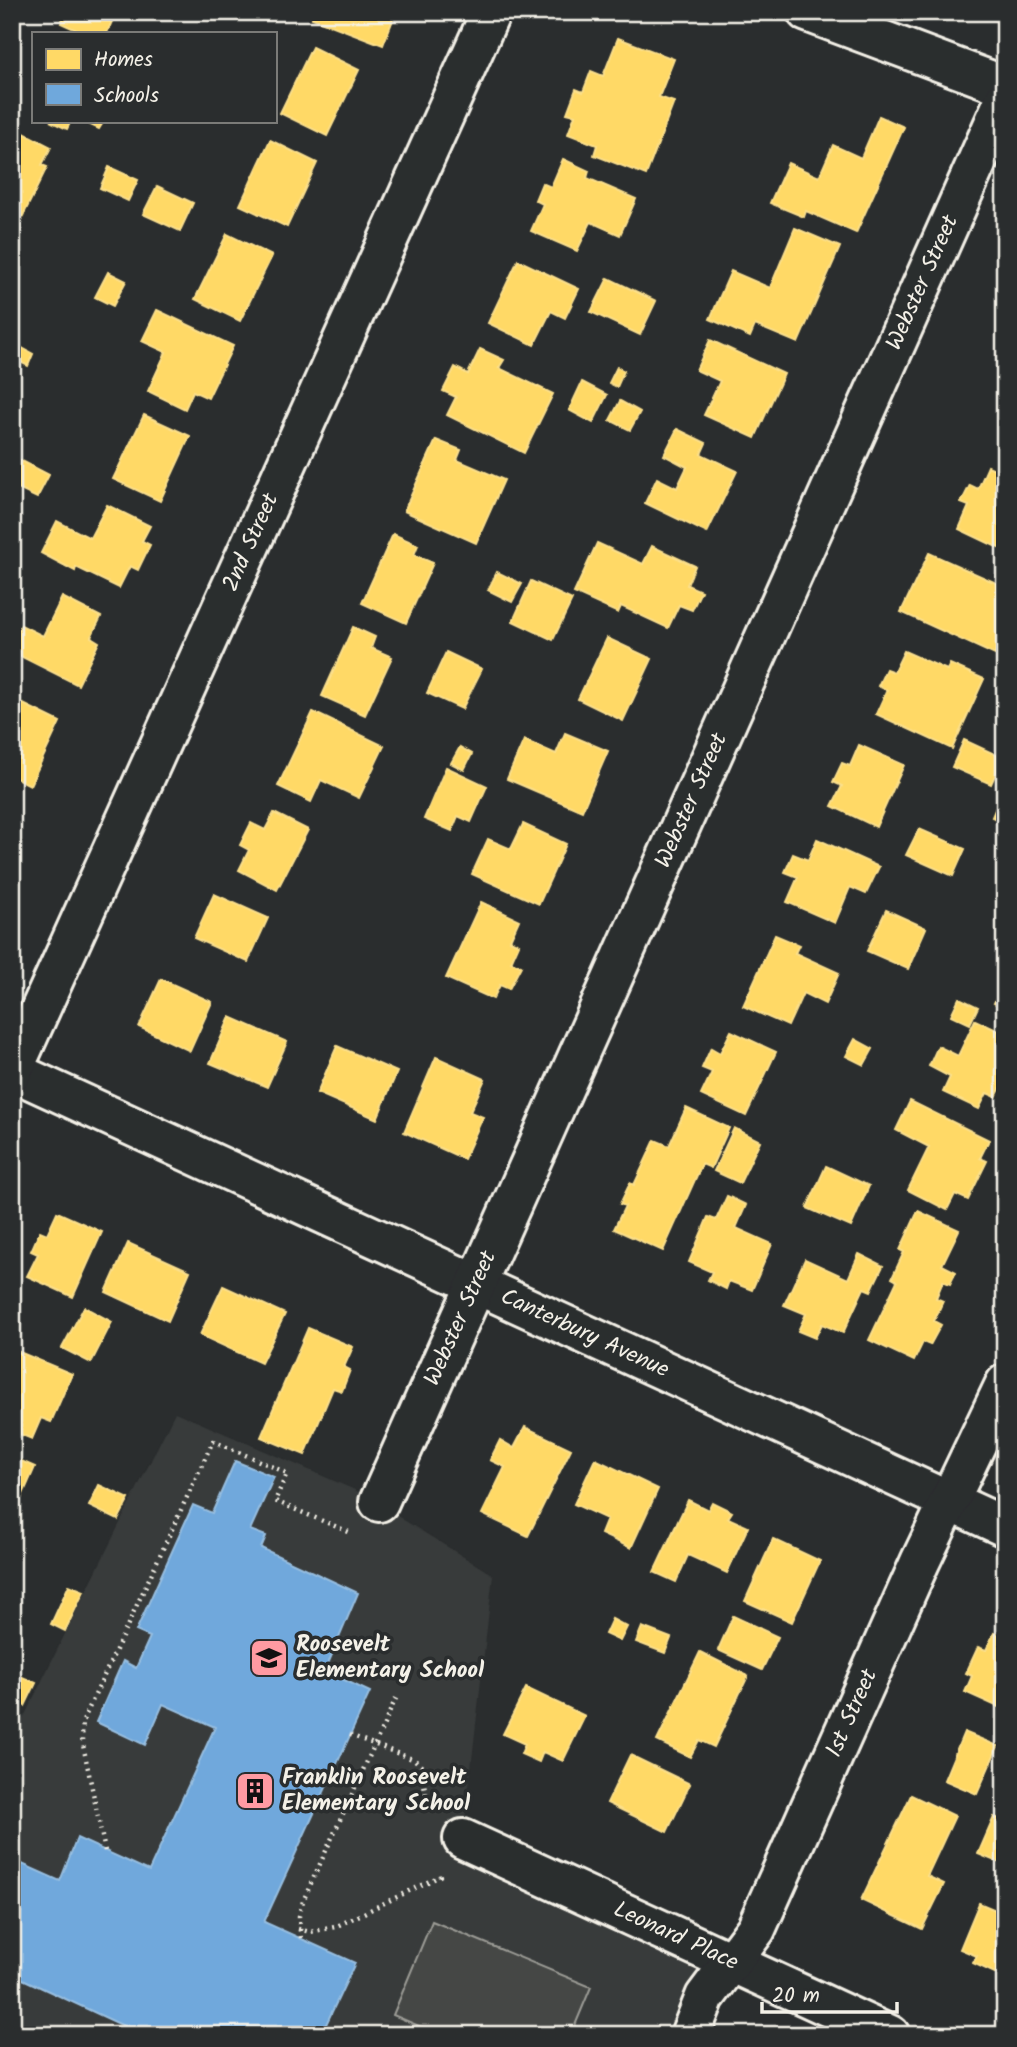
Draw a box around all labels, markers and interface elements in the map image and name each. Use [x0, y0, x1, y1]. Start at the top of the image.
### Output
legend [32, 32, 276, 122]
text: Homes [94, 44, 153, 77]
text: Schools [94, 80, 159, 113]
street label: Webster Street [877, 208, 969, 356]
street label: 2nd Street [213, 486, 290, 598]
street label: Webster Street [646, 726, 738, 874]
street label: Webster Street [415, 1244, 507, 1392]
street label: Canterbury Avenue [494, 1280, 675, 1388]
place label: Roosevelt Elementary School [296, 1627, 485, 1689]
school or university icon: Roosevelt Elementary School [248, 1637, 290, 1679]
street label: 1st Street [817, 1662, 888, 1763]
place label: Franklin Roosevelt Elementary School [282, 1760, 471, 1822]
building icon: Franklin Roosevelt Elementary School [234, 1770, 276, 1812]
street label: Leonard Place [607, 1892, 744, 1981]
scale bar [762, 1970, 896, 2014]
text: 20 m [772, 1980, 820, 2013]

